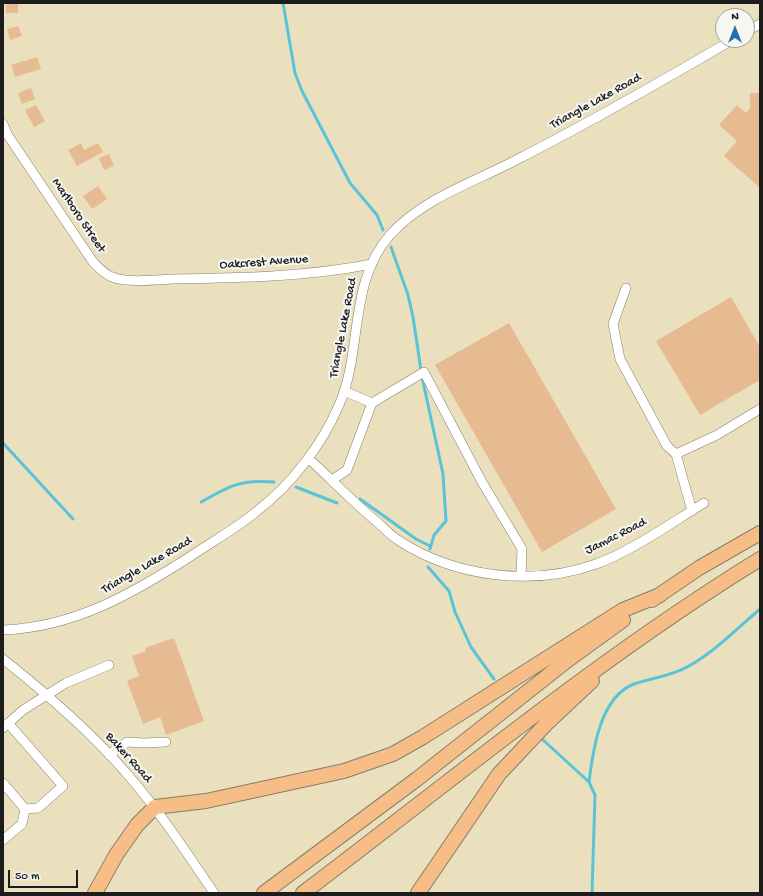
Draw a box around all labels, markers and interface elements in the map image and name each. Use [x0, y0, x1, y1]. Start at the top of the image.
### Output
north arrow [715, 8, 755, 48]
text: N [731, 11, 739, 23]
street label: Triangle Lake Road [548, 70, 644, 134]
street label: Marlboro Street [47, 176, 109, 256]
street label: Oakcrest Avenue [219, 252, 309, 274]
street label: Triangle Lake Road [327, 277, 361, 379]
street label: Jamac Road [583, 515, 649, 559]
street label: Triangle Lake Road [99, 534, 195, 598]
street label: Baker Road [101, 730, 155, 786]
scale bar [10, 862, 80, 888]
text: 50 m [15, 870, 40, 884]

